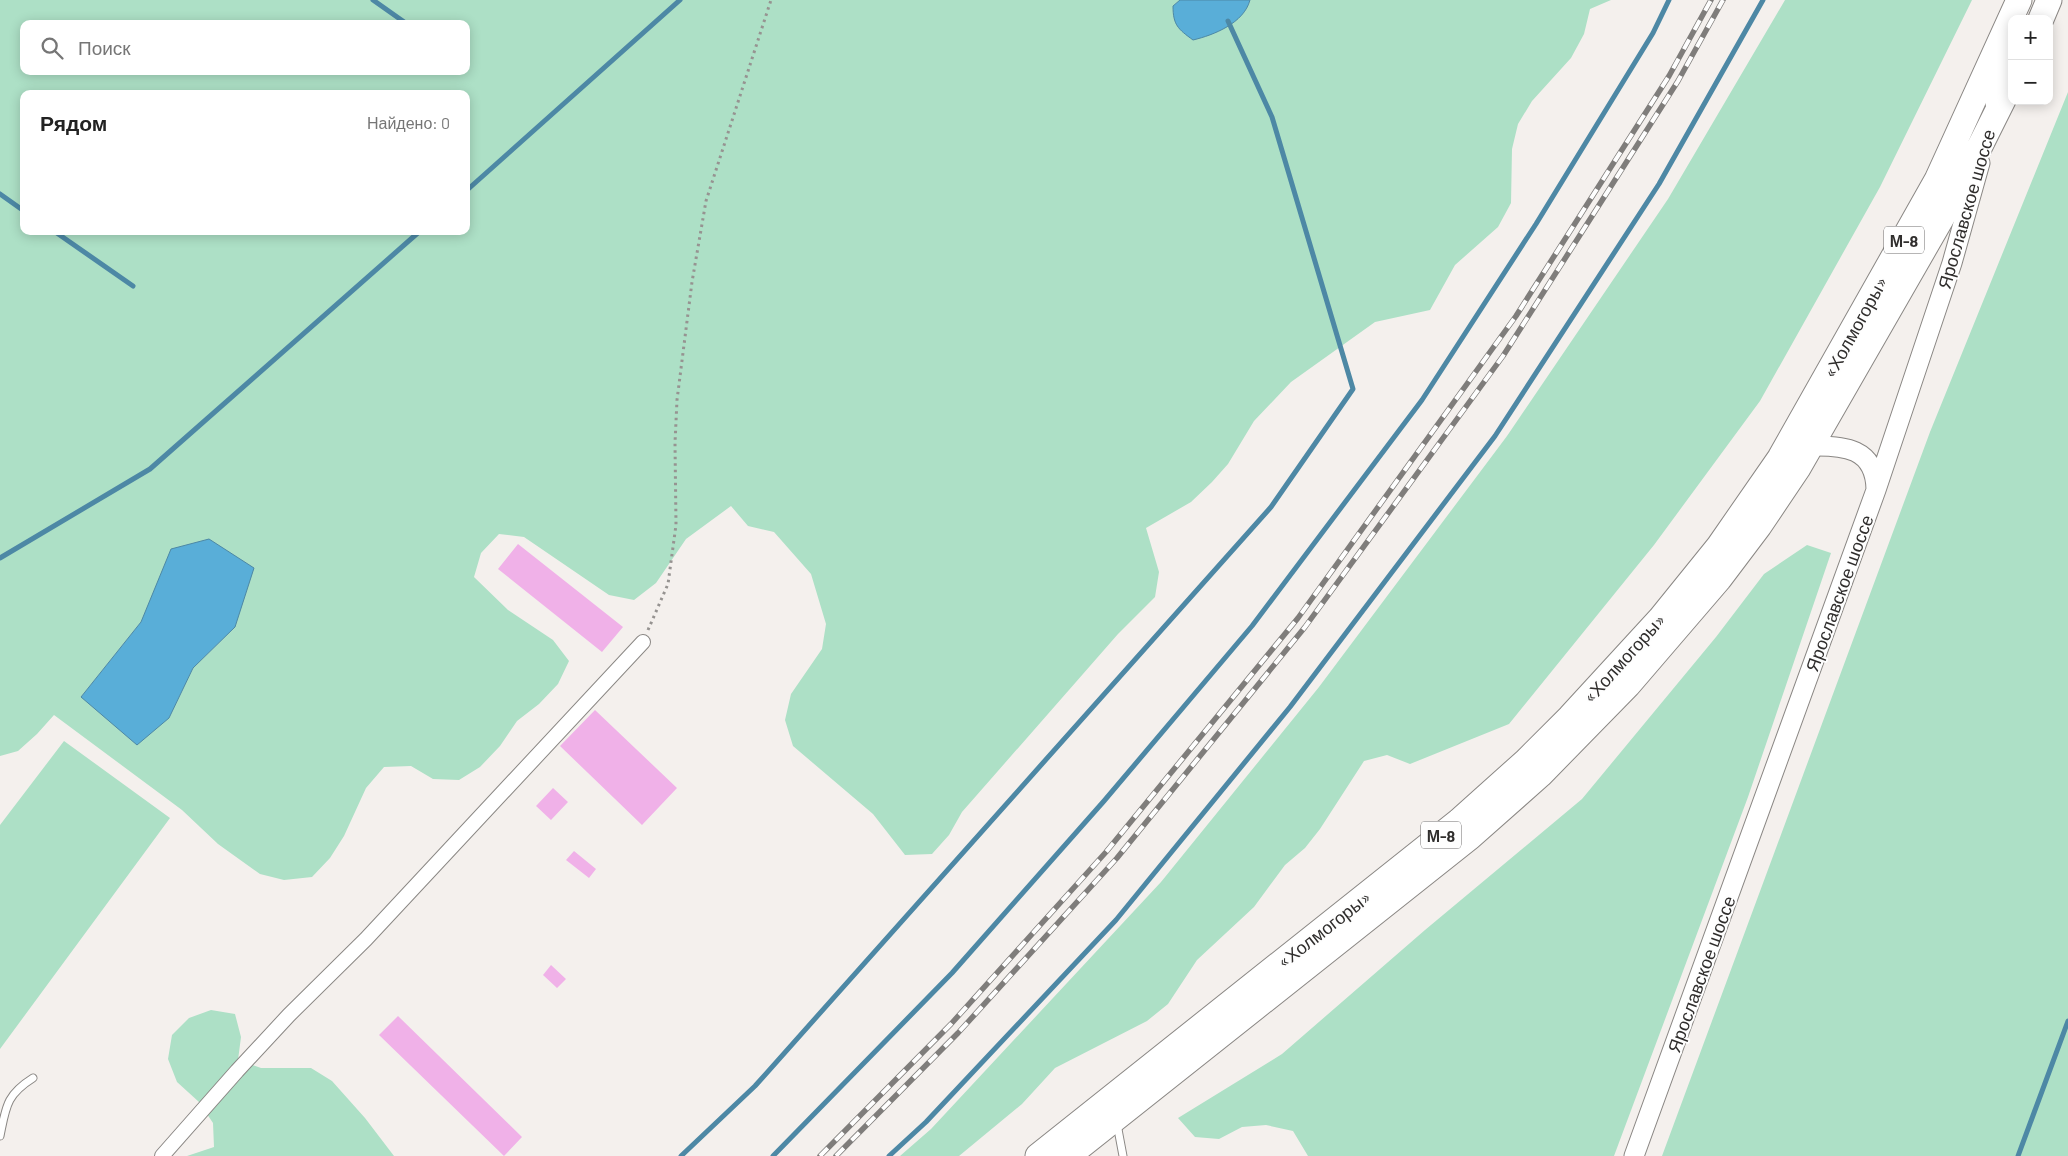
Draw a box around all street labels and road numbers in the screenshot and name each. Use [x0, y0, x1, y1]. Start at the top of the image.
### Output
street label: Ярославское шоссе [1933, 127, 1999, 291]
road number: М-8 [1884, 226, 1924, 254]
street label: «Холмогоры» [1818, 272, 1892, 382]
street label: Ярославское шоссе [1800, 512, 1878, 674]
street label: «Холмогоры» [1578, 609, 1670, 707]
road number: М-8 [1421, 822, 1461, 848]
street label: «Холмогоры» [1273, 886, 1375, 972]
street label: Ярославское шоссе [1662, 893, 1740, 1055]

